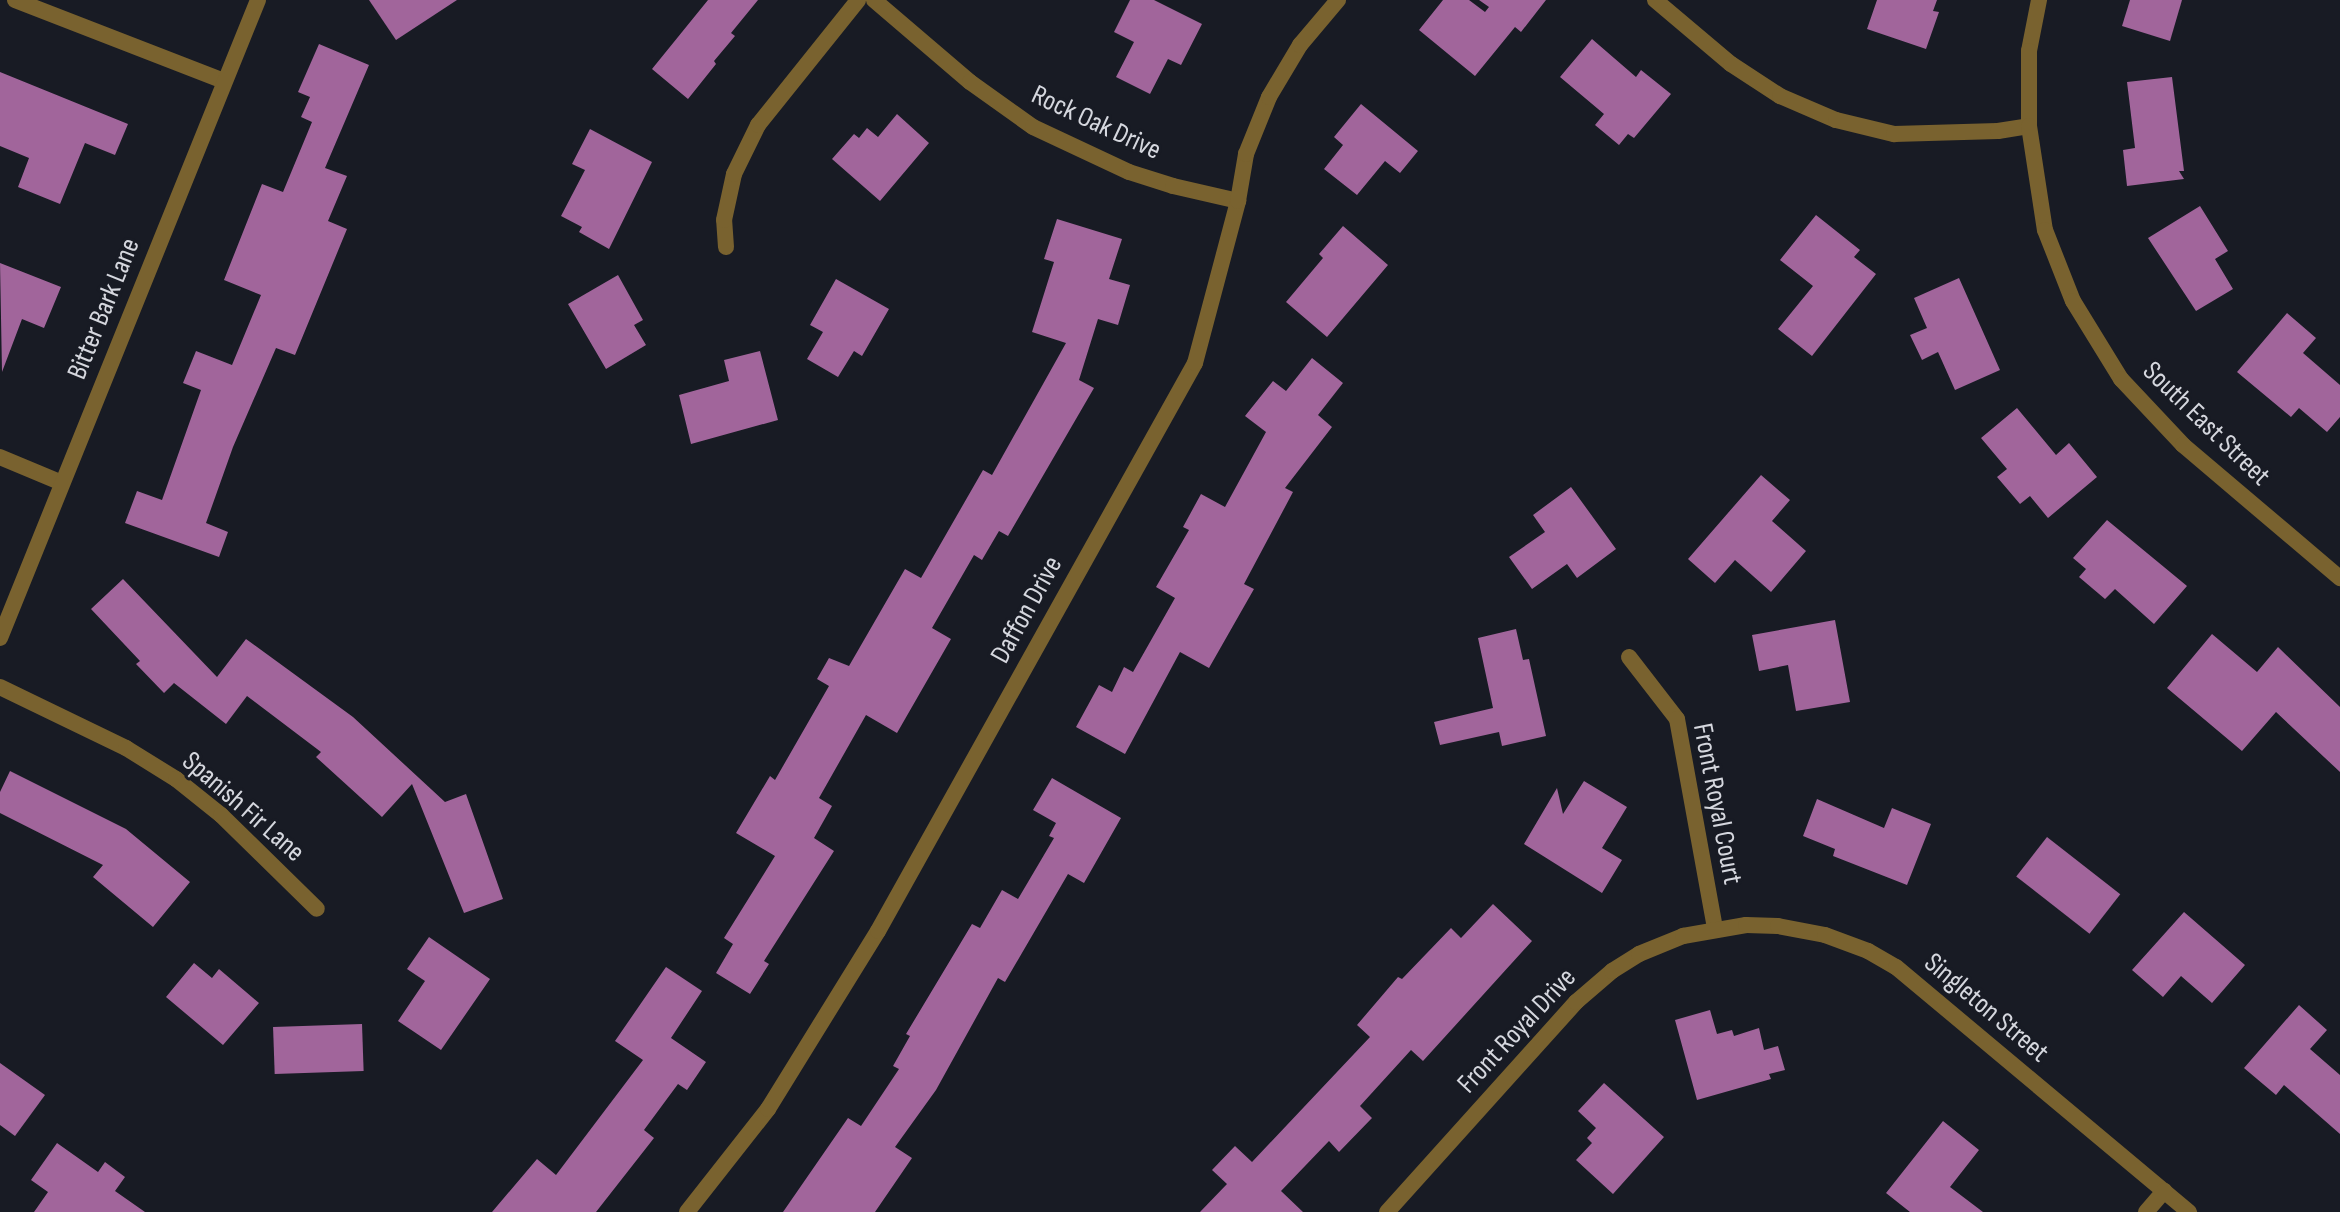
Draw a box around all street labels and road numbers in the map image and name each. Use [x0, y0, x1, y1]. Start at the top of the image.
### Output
street label: Rock Oak Drive [1026, 78, 1166, 168]
street label: Bitter Bark Lane [60, 234, 148, 384]
street label: South East Street [2135, 355, 2277, 493]
street label: Daffon Drive [984, 551, 1070, 669]
street label: Front Royal Court [1685, 721, 1749, 887]
street label: Spanish Fir Lane [175, 745, 311, 869]
street label: Singleton Street [1917, 946, 2055, 1070]
street label: Front Royal Drive [1451, 962, 1583, 1100]

